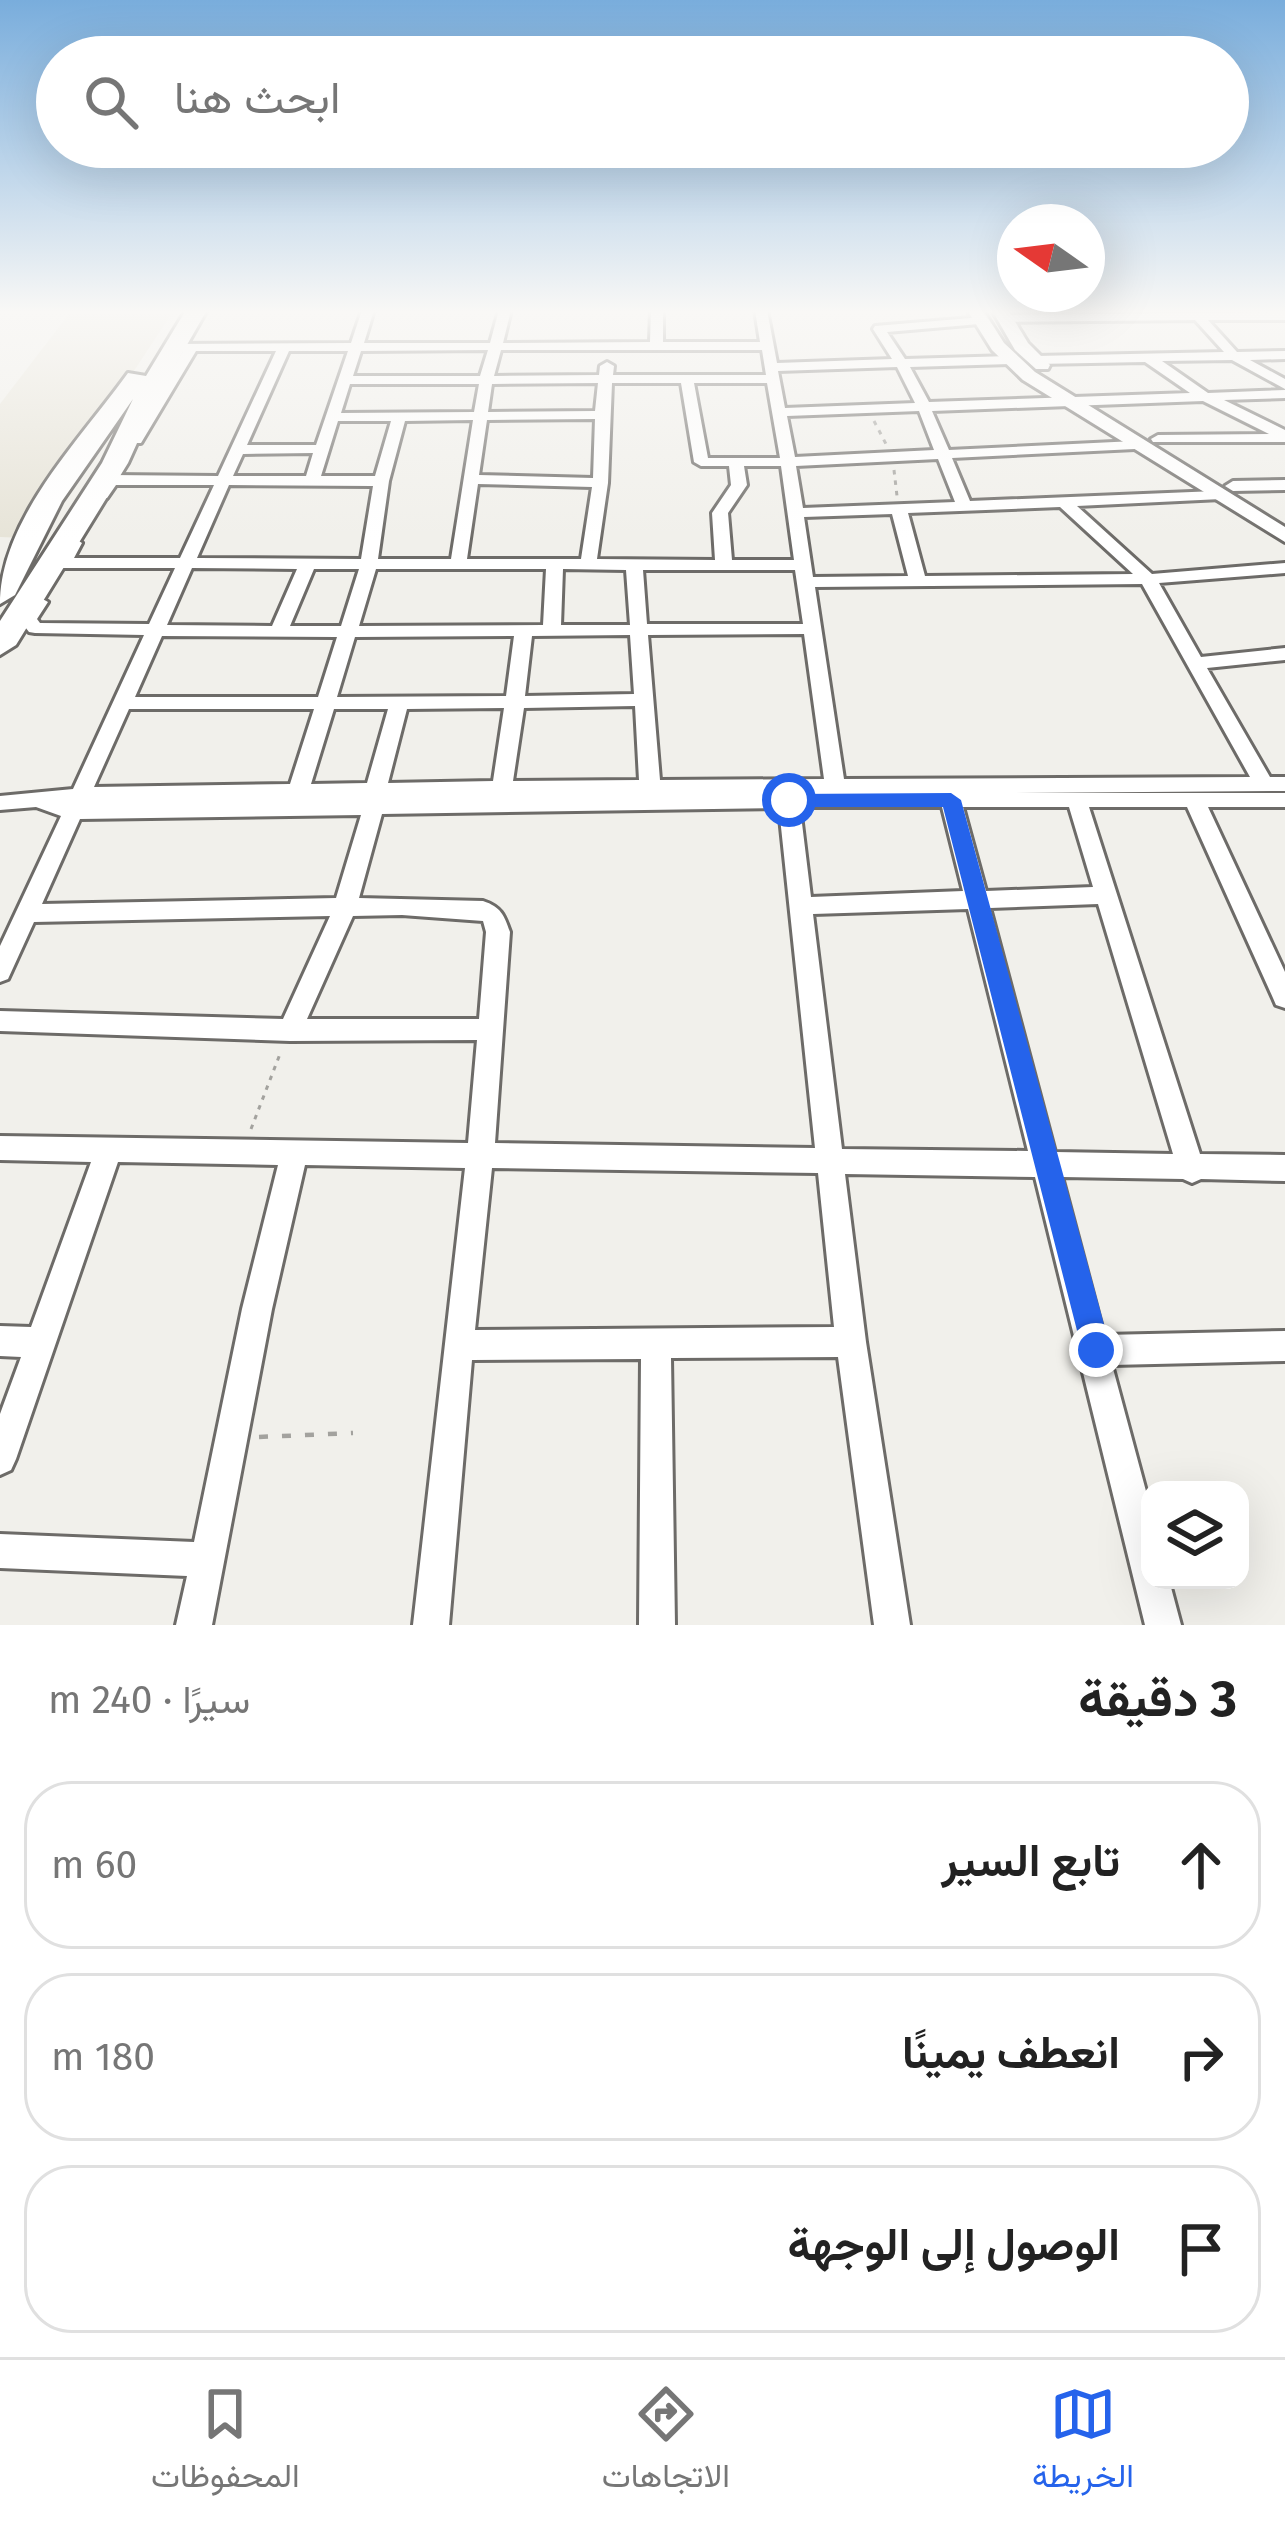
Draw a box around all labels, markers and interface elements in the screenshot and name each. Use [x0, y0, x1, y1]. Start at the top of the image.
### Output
search box [36, 36, 1249, 168]
icon: search [78, 69, 144, 135]
text: ابحث هنا [174, 71, 340, 125]
north arrow [997, 204, 1105, 312]
route start [762, 773, 816, 827]
route end [1069, 1323, 1123, 1377]
map controls [1141, 1481, 1249, 1589]
button: layers [1141, 1481, 1249, 1589]
text: 3 دقيقة [1078, 1668, 1237, 1730]
text: سيرًا · 240 m [48, 1677, 250, 1723]
icon: ahead [1168, 1832, 1234, 1898]
text: تابع السير [942, 1834, 1120, 1888]
text: 60 m [51, 1842, 137, 1888]
icon: right [1168, 2024, 1234, 2090]
text: انعطف يمينًا [902, 2026, 1120, 2080]
text: 180 m [51, 2034, 155, 2080]
icon: arrive [1168, 2216, 1234, 2282]
text: الوصول إلى الوجهة [788, 2218, 1120, 2272]
tab: المحفوظات [151, 2381, 300, 2505]
tab: الاتجاهات [602, 2381, 730, 2505]
tab: الخريطة [1032, 2381, 1134, 2505]

